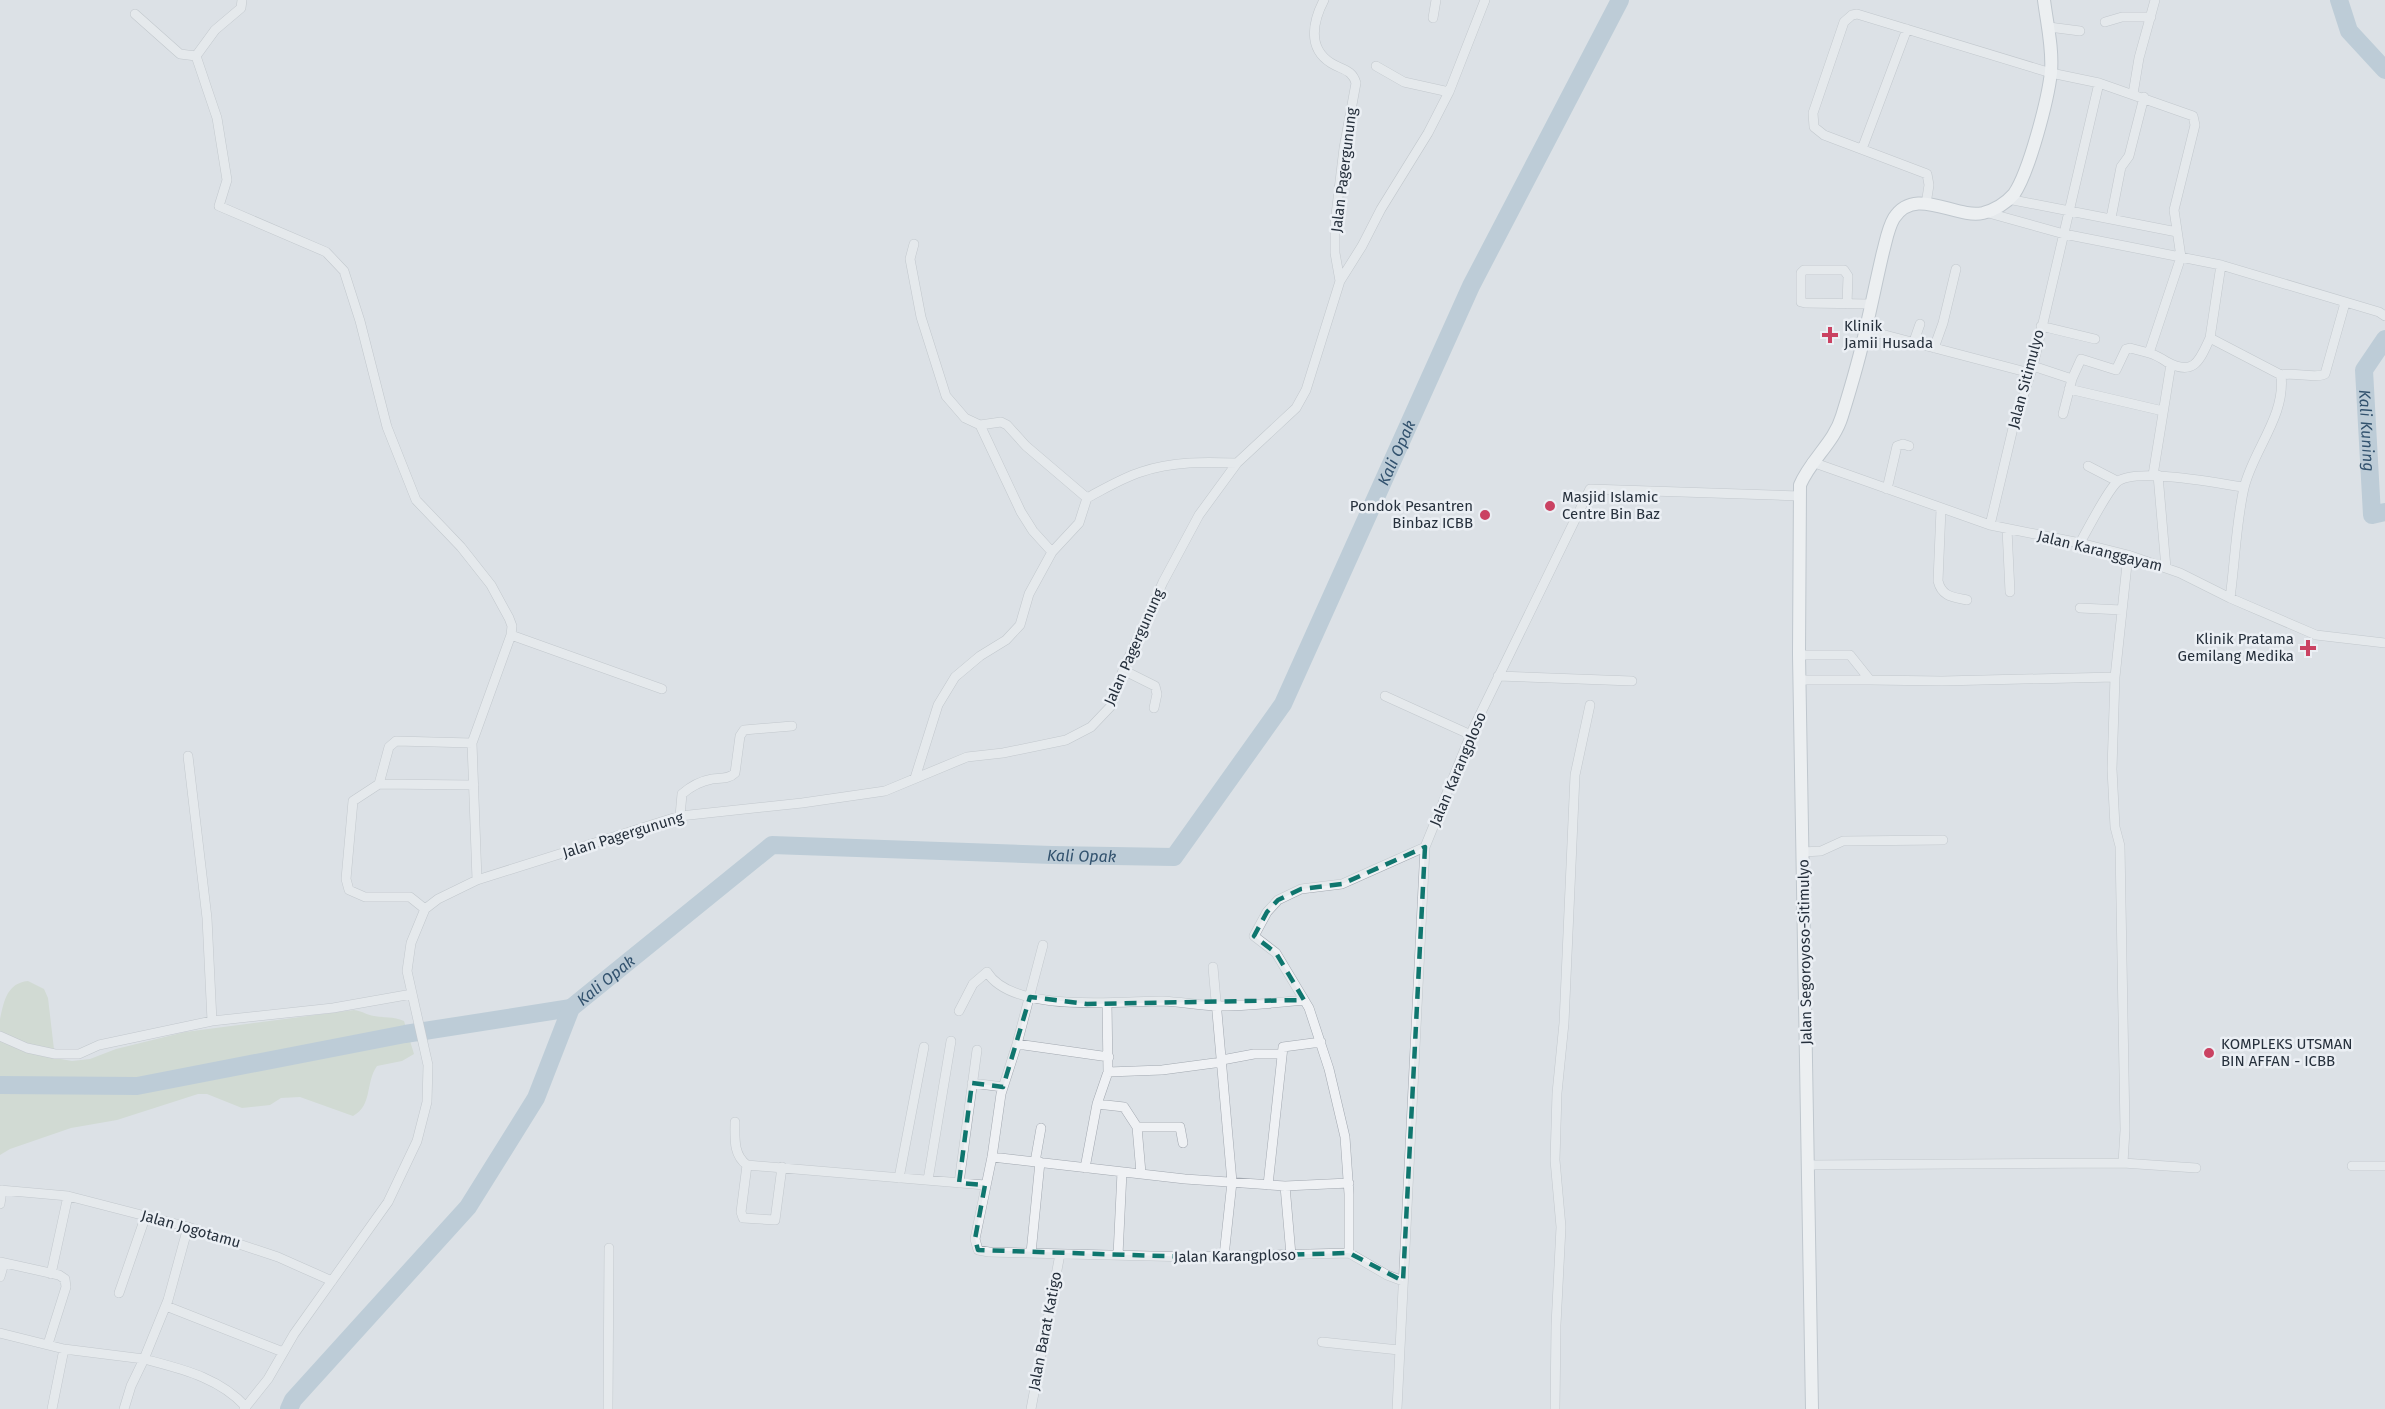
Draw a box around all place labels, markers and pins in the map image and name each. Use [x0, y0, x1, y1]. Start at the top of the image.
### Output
place label: Klinik Jamii Husada [1844, 317, 1933, 352]
marker: Klinik Jamii Husada [1821, 326, 1839, 344]
place label: Masjid Islamic Centre Bin Baz [1562, 488, 1660, 523]
place label: Pondok Pesantren Binbaz ICBB [1350, 497, 1473, 532]
marker: Masjid Islamic Centre Bin Baz [1543, 499, 1557, 513]
marker: Pondok Pesantren Binbaz ICBB [1478, 508, 1492, 522]
place label: Klinik Pratama Gemilang Medika [2178, 630, 2294, 665]
marker: Klinik Pratama Gemilang Medika [2299, 639, 2317, 657]
place label: KOMPLEKS UTSMAN BIN AFFAN - ICBB [2221, 1035, 2353, 1070]
marker: KOMPLEKS UTSMAN BIN AFFAN - ICBB [2202, 1046, 2216, 1060]

